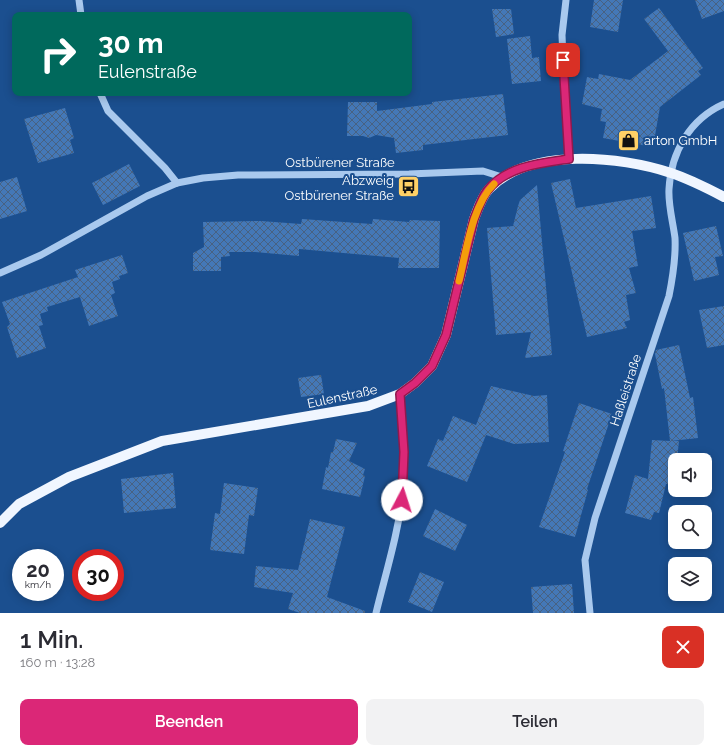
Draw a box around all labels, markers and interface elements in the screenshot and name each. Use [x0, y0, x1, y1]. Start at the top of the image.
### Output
text: 30 m [98, 27, 164, 60]
icon: right [32, 28, 84, 80]
pin [546, 43, 580, 77]
icon: arrive [552, 49, 574, 71]
text: Eulenstraße [98, 61, 197, 82]
shop icon: arton GmbH [615, 127, 641, 153]
place label: arton GmbH [644, 133, 717, 148]
street label: Ostbürener Straße [285, 155, 395, 170]
place label: Abzweig Ostbürener Straße [285, 173, 394, 203]
bus stop icon: Abzweig Ostbürener Straße [396, 174, 422, 200]
street label: Haßleistraße [607, 352, 644, 428]
street label: Eulenstraße [306, 382, 379, 411]
map controls [668, 453, 712, 601]
button: sound [668, 453, 712, 497]
position arrow [381, 479, 423, 521]
button: search [668, 505, 712, 549]
speed limit sign: 30 [72, 549, 124, 601]
button: layers [668, 557, 712, 601]
text: 20 [26, 558, 50, 582]
text: km/h [25, 579, 51, 590]
text: 1 Min. [20, 625, 83, 654]
button: close [662, 626, 704, 668]
text: 160 m · 13:28 [20, 655, 95, 670]
button: Beenden [20, 699, 358, 745]
button: Teilen [366, 699, 704, 745]

